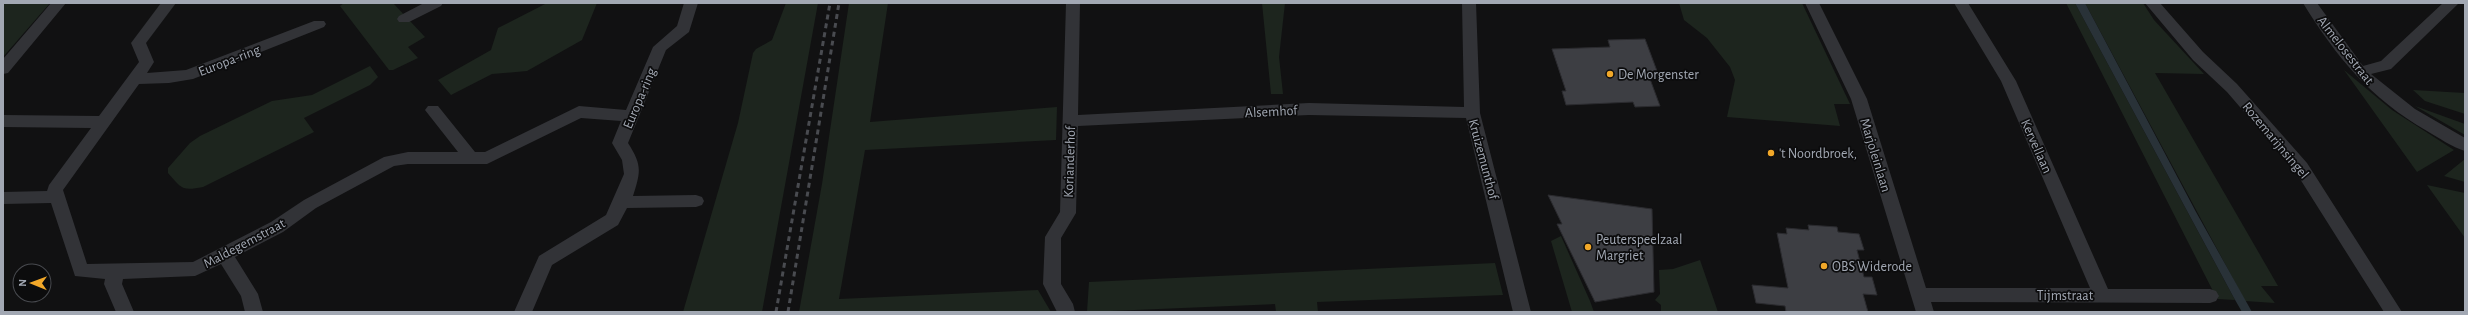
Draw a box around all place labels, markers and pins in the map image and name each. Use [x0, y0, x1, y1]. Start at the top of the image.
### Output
place label: De Morgenster [1618, 68, 1699, 82]
marker: De Morgenster [1605, 69, 1615, 79]
place label: 't Noordbroek, [1779, 147, 1857, 161]
marker: 't Noordbroek, [1766, 148, 1776, 158]
place label: Peuterspeelzaal Margriet [1596, 233, 1682, 263]
marker: Peuterspeelzaal Margriet [1583, 242, 1593, 252]
place label: OBS Widerode [1832, 260, 1912, 274]
marker: OBS Widerode [1819, 261, 1829, 271]

